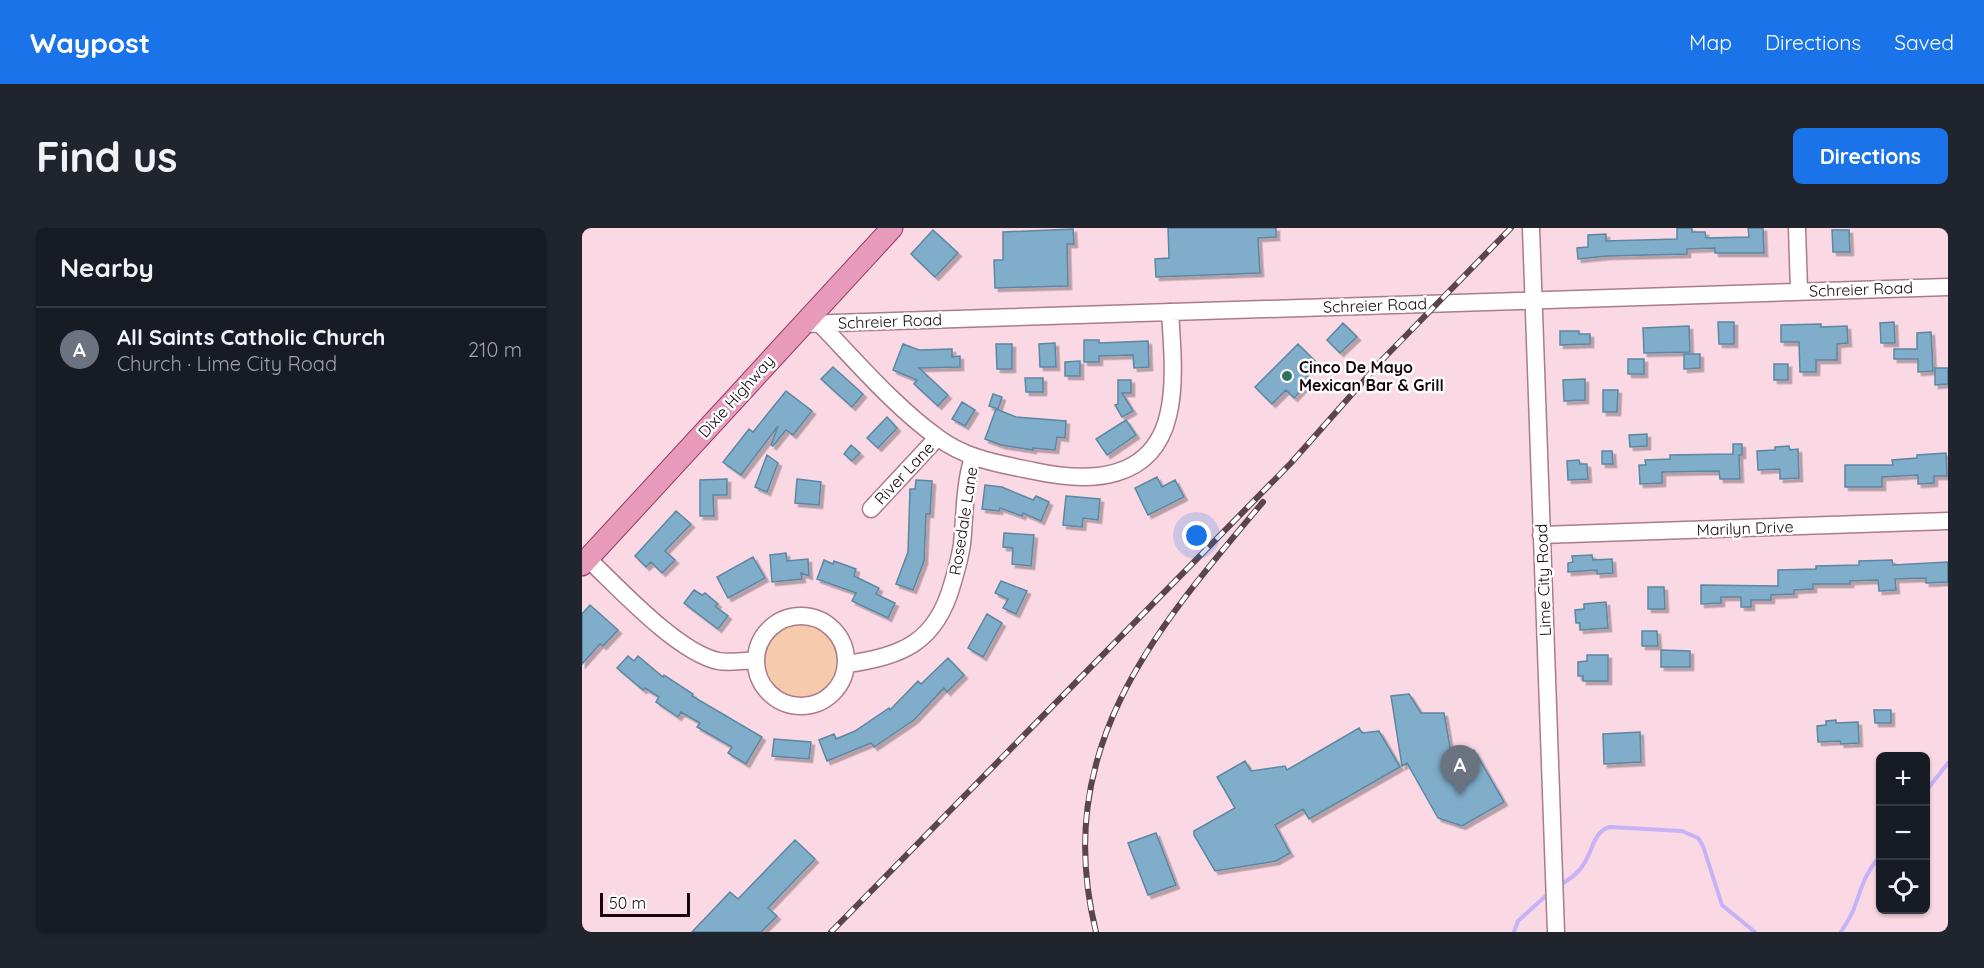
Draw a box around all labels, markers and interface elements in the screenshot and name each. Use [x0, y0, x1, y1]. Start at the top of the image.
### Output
text: Waypost [30, 25, 150, 60]
text: Map [1689, 29, 1732, 55]
text: Directions [1765, 29, 1861, 55]
text: Saved [1894, 29, 1954, 55]
button: Directions [1793, 128, 1948, 184]
text: Find us [36, 130, 178, 183]
text: Nearby [60, 251, 154, 284]
street label: Schreier Road [1809, 277, 1913, 301]
street label: Schreier Road [1323, 293, 1427, 317]
street label: Schreier Road [838, 309, 942, 333]
text: All Saints Catholic Church [117, 323, 386, 351]
text: A [73, 337, 86, 362]
text: 210 m [468, 337, 522, 362]
text: Church · Lime City Road [117, 351, 337, 376]
street label: Dixie Highway [694, 351, 778, 441]
place label: Cinco De Mayo Mexican Bar & Grill [1299, 357, 1444, 395]
marker: Cinco De Mayo Mexican Bar & Grill [1280, 369, 1294, 383]
street label: River Lane [870, 437, 938, 509]
street label: Rosedale Lane [945, 465, 981, 577]
street label: Marilyn Drive [1696, 516, 1794, 540]
your location [1182, 521, 1211, 550]
street label: Lime City Road [1531, 523, 1555, 637]
pin: A [1440, 746, 1480, 795]
map controls [1876, 752, 1930, 914]
button: + [1876, 752, 1930, 806]
button: − [1876, 806, 1930, 860]
button: locate [1876, 860, 1930, 914]
scale bar [600, 890, 690, 918]
text: 50 m [609, 893, 646, 913]

